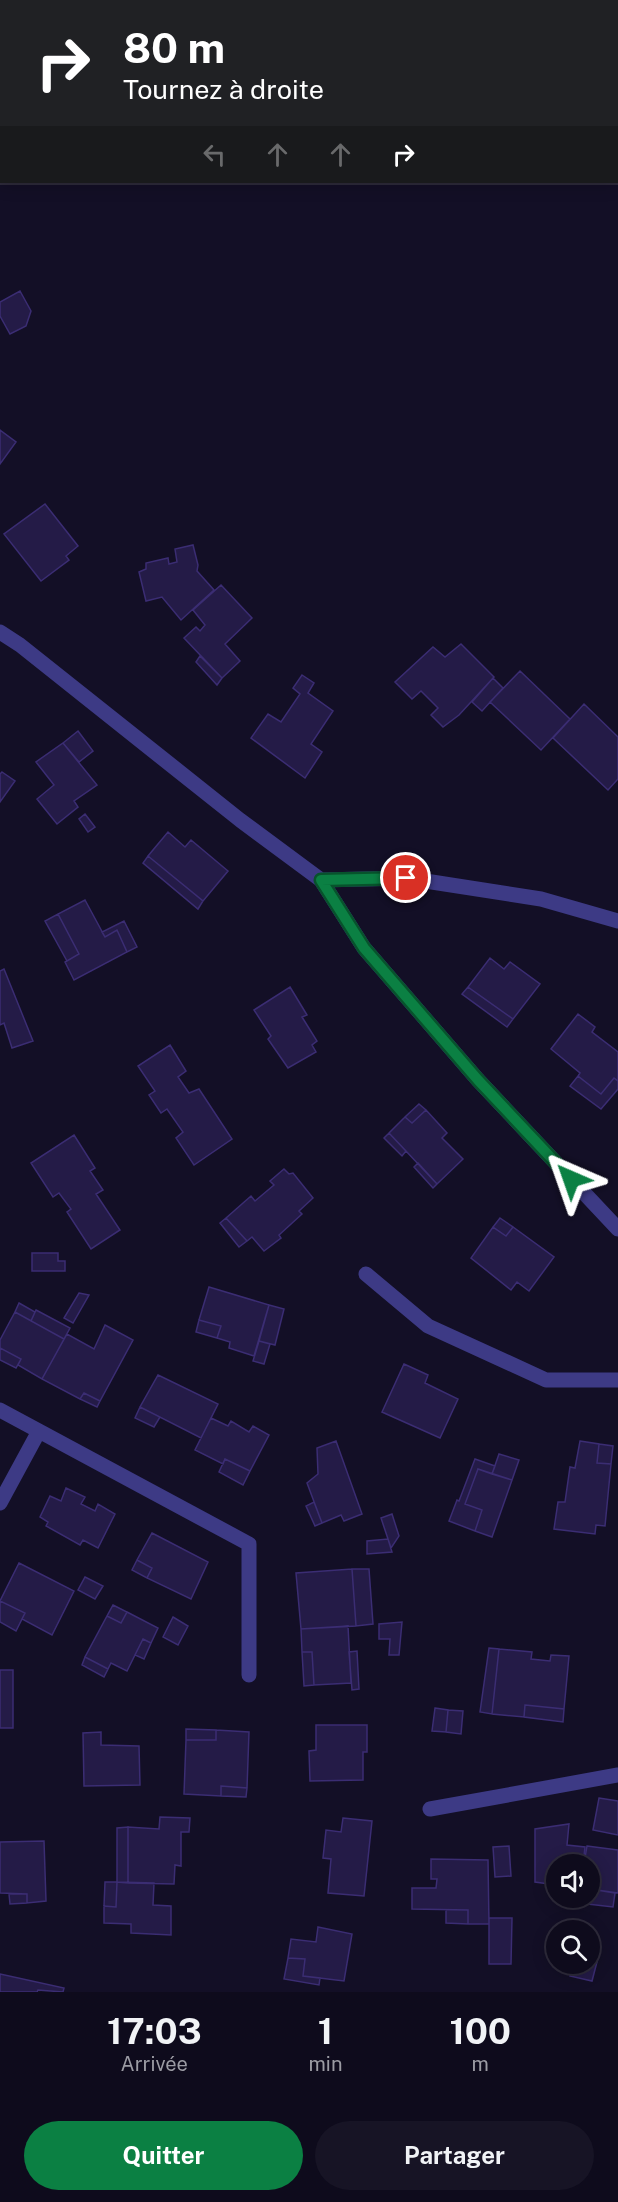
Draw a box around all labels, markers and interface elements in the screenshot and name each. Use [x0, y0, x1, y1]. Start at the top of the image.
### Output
text: 80 m [123, 23, 225, 72]
icon: right [24, 24, 102, 102]
text: Tournez à droite [123, 73, 324, 105]
icon: left [198, 138, 231, 171]
icon: ahead [261, 138, 294, 171]
icon: ahead [324, 138, 357, 171]
icon: right [387, 138, 420, 171]
pin [380, 852, 431, 903]
icon: arrive [389, 861, 422, 894]
position arrow [539, 1147, 603, 1211]
map controls [546, 1854, 600, 1974]
button: sound [546, 1854, 600, 1908]
button: search [546, 1920, 600, 1974]
text: 17:03 [107, 2010, 202, 2052]
text: 1 [318, 2010, 333, 2052]
text: 100 [449, 2010, 511, 2052]
text: Arrivée [121, 2052, 188, 2076]
text: min [309, 2052, 342, 2076]
text: m [472, 2052, 489, 2076]
button: Quitter [24, 2121, 303, 2190]
button: Partager [315, 2121, 594, 2190]

